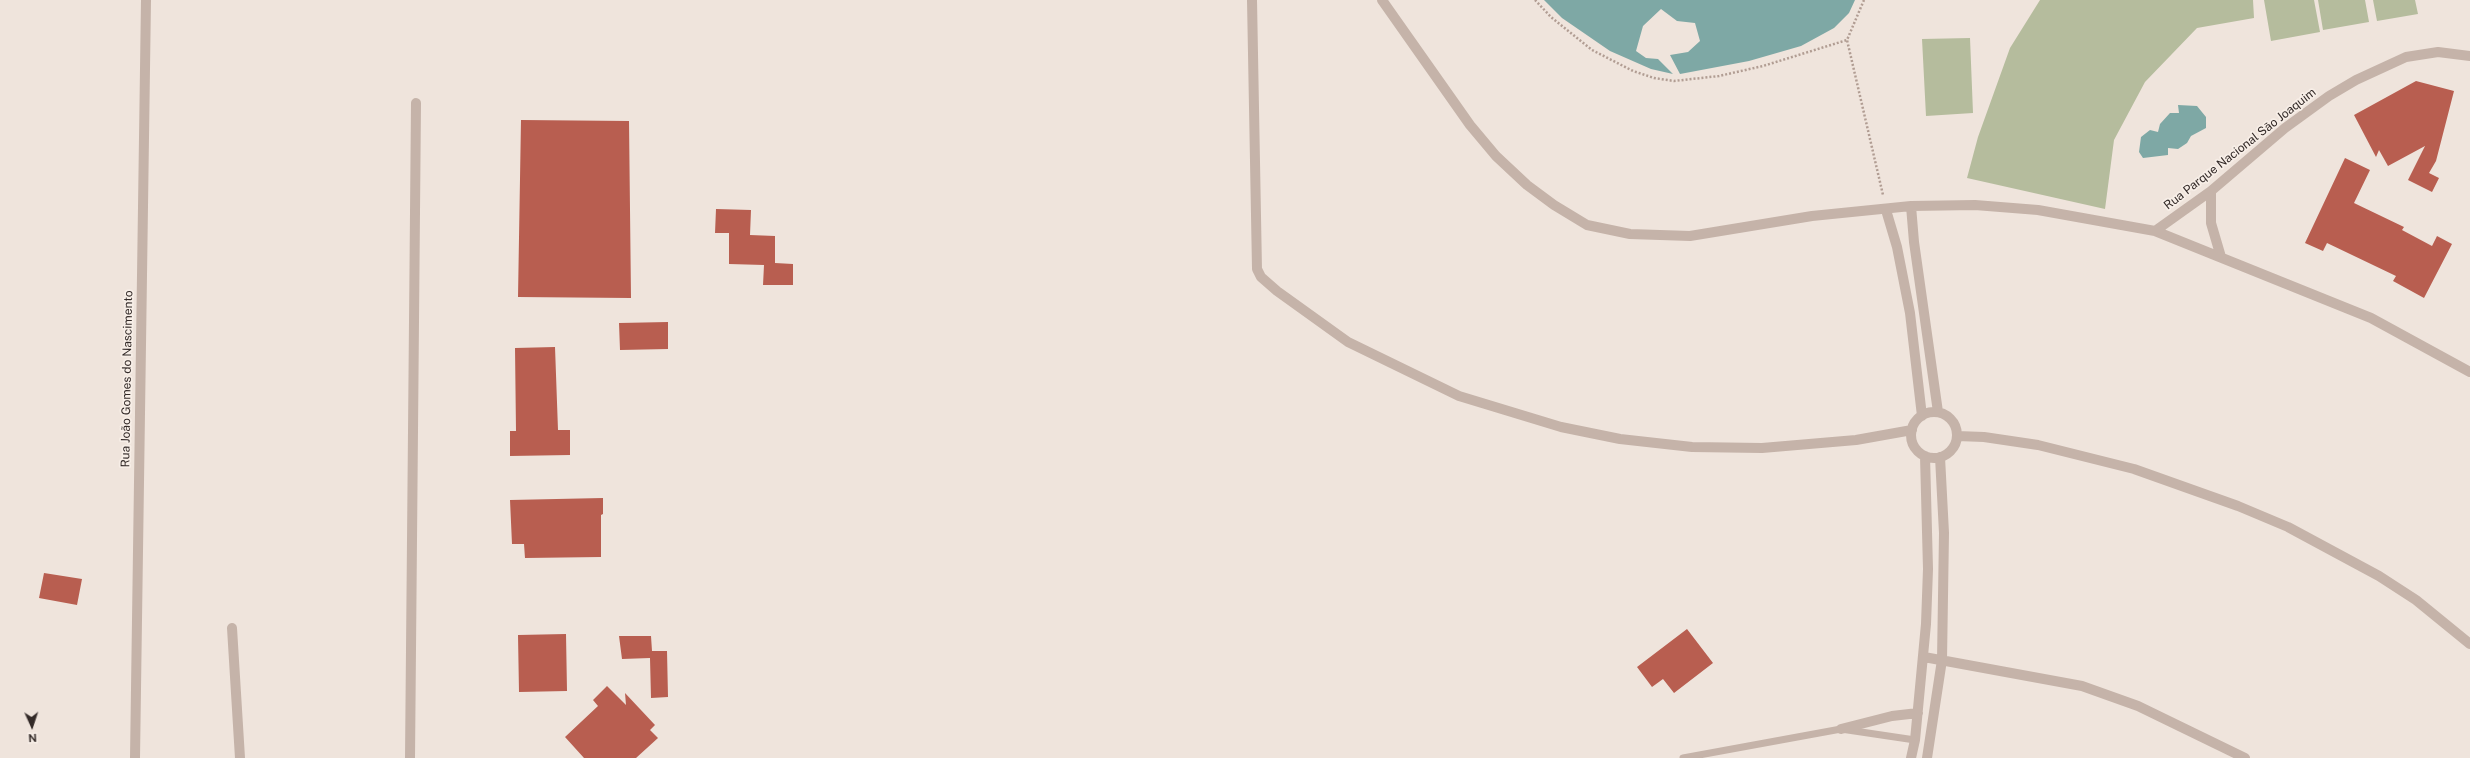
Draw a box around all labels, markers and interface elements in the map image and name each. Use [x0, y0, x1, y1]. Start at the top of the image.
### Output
street label: Rua Parque Nacional São Joaquim [2161, 85, 2319, 213]
street label: Rua João Gomes do Nascimento [118, 290, 136, 468]
north arrow [12, 706, 52, 746]
text: N [28, 732, 37, 744]

